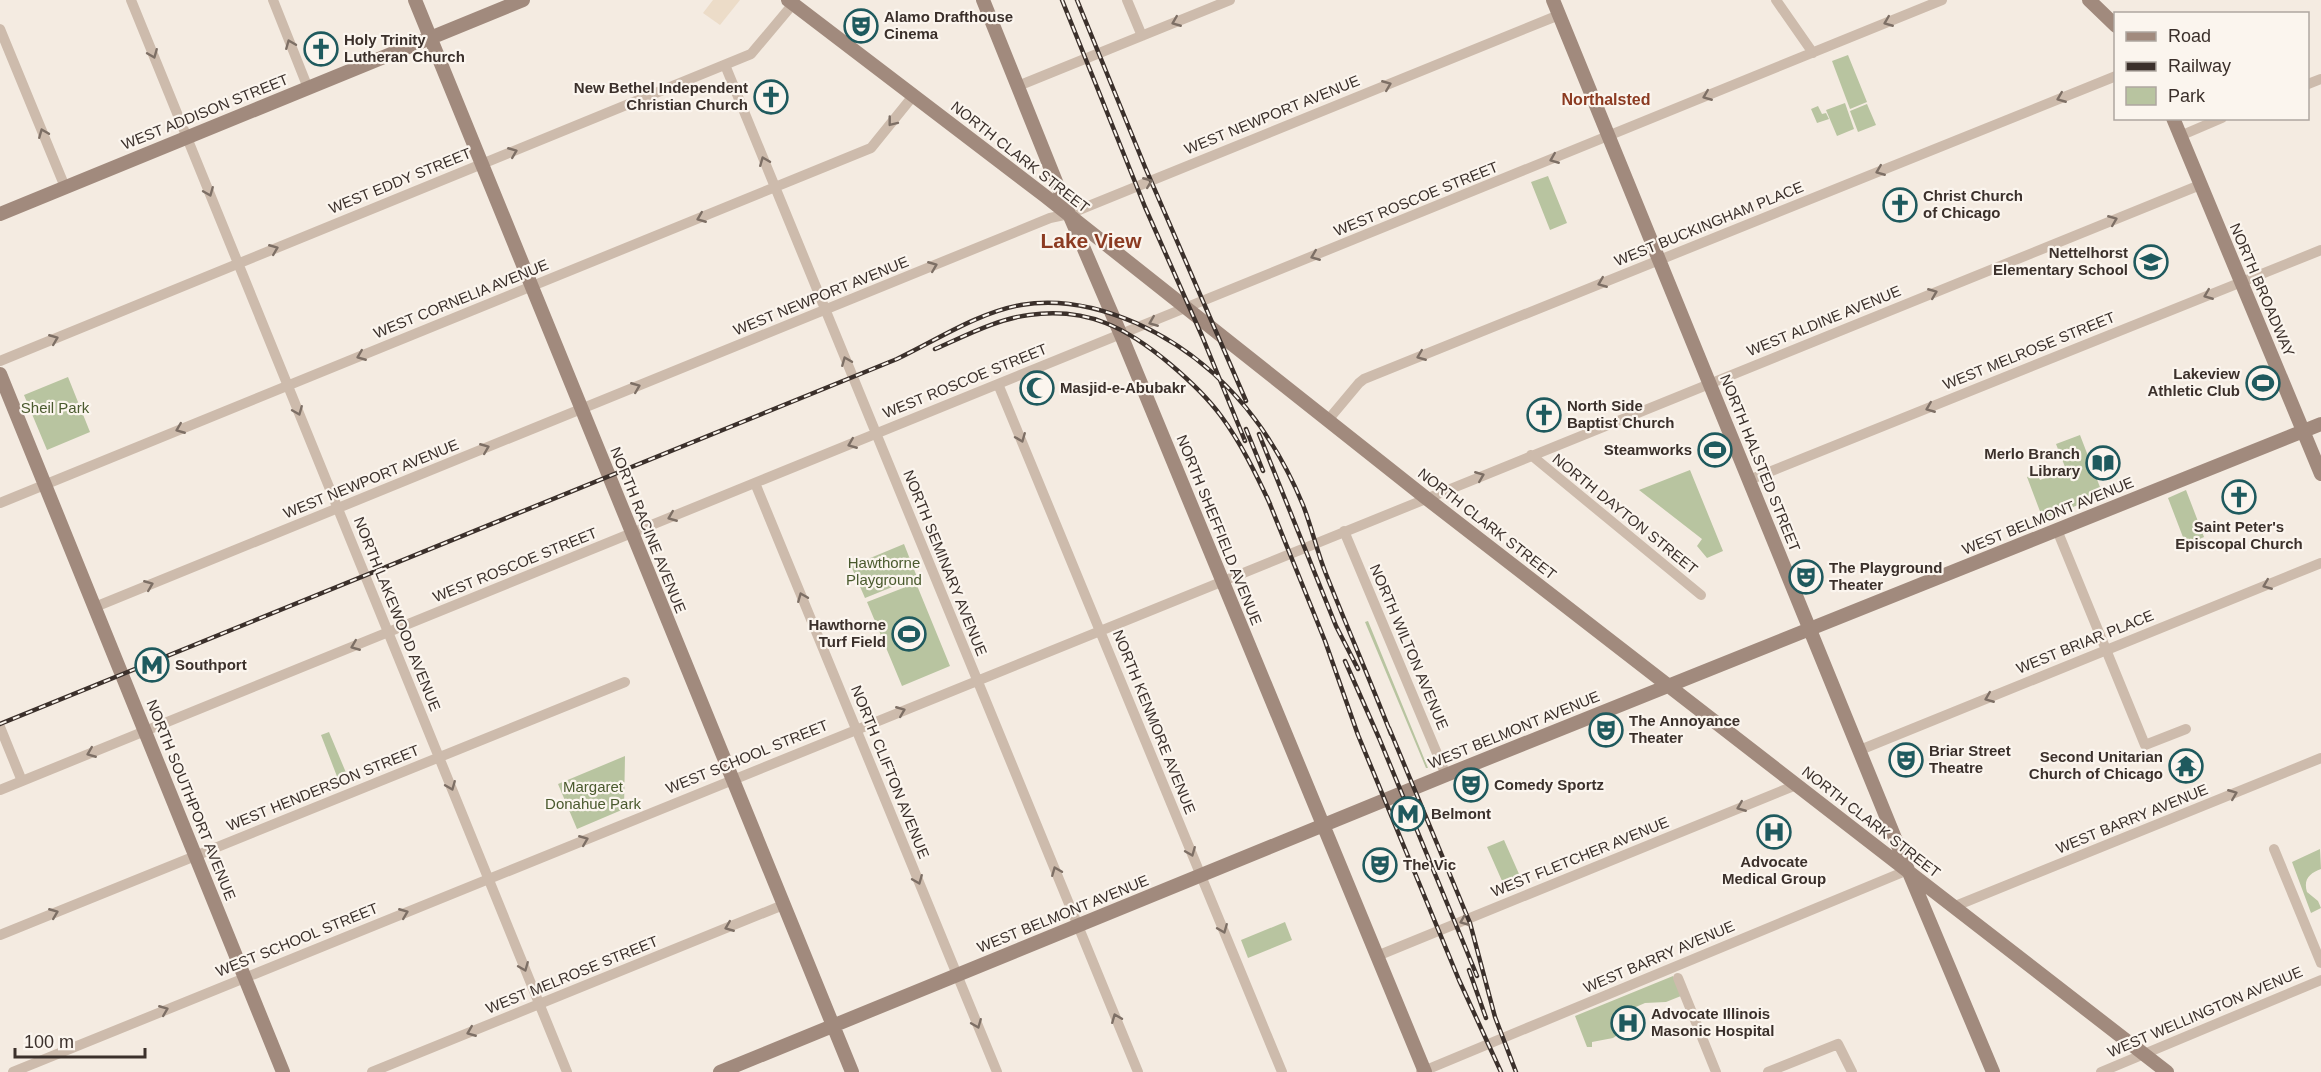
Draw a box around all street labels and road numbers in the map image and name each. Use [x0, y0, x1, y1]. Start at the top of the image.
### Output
street label: WEST ADDISON STREET [119, 70, 291, 153]
street label: WEST NEWPORT AVENUE [1182, 72, 1362, 157]
street label: NORTH CLARK STREET [948, 97, 1093, 216]
street label: WEST EDDY STREET [326, 144, 473, 217]
street label: WEST ROSCOE STREET [1331, 158, 1500, 239]
street label: WEST BUCKINGHAM PLACE [1612, 178, 1806, 269]
street label: NORTH BROADWAY [2227, 221, 2298, 359]
street label: WEST NEWPORT AVENUE [731, 253, 911, 338]
street label: WEST CORNELIA AVENUE [371, 256, 551, 341]
street label: WEST ALDINE AVENUE [1744, 282, 1903, 359]
street label: WEST MELROSE STREET [1940, 308, 2117, 393]
street label: WEST ROSCOE STREET [880, 340, 1049, 421]
street label: NORTH HALSTED STREET [1717, 372, 1804, 554]
street label: NORTH SHEFFIELD AVENUE [1173, 432, 1265, 627]
street label: WEST NEWPORT AVENUE [281, 436, 461, 521]
street label: NORTH RACINE AVENUE [607, 444, 690, 615]
street label: NORTH DAYTON STREET [1549, 450, 1701, 577]
street label: NORTH CLARK STREET [1415, 464, 1560, 583]
street label: NORTH SEMINARY AVENUE [900, 467, 991, 658]
street label: WEST BELMONT AVENUE [1960, 473, 2136, 558]
street label: NORTH LAKEWOOD AVENUE [351, 514, 444, 713]
street label: WEST ROSCOE STREET [430, 524, 599, 605]
street label: NORTH WILTON AVENUE [1367, 562, 1452, 732]
street label: WEST BRIAR PLACE [2014, 606, 2156, 677]
street label: NORTH KENMORE AVENUE [1110, 627, 1199, 816]
street label: NORTH CLIFTON AVENUE [848, 683, 933, 861]
street label: WEST BELMONT AVENUE [1426, 687, 1602, 772]
street label: NORTH SOUTHPORT AVENUE [143, 697, 240, 903]
street label: WEST SCHOOL STREET [663, 716, 830, 797]
street label: WEST HENDERSON STREET [224, 741, 422, 834]
street label: NORTH CLARK STREET [1799, 762, 1944, 881]
street label: WEST BARRY AVENUE [2053, 780, 2210, 857]
street label: WEST FLETCHER AVENUE [1488, 813, 1671, 900]
street label: WEST BELMONT AVENUE [975, 871, 1151, 956]
street label: WEST SCHOOL STREET [213, 899, 380, 980]
street label: WEST BARRY AVENUE [1581, 917, 1737, 996]
street label: WEST MELROSE STREET [483, 932, 660, 1017]
street label: WEST WELLINGTON AVENUE [2105, 963, 2305, 1060]

